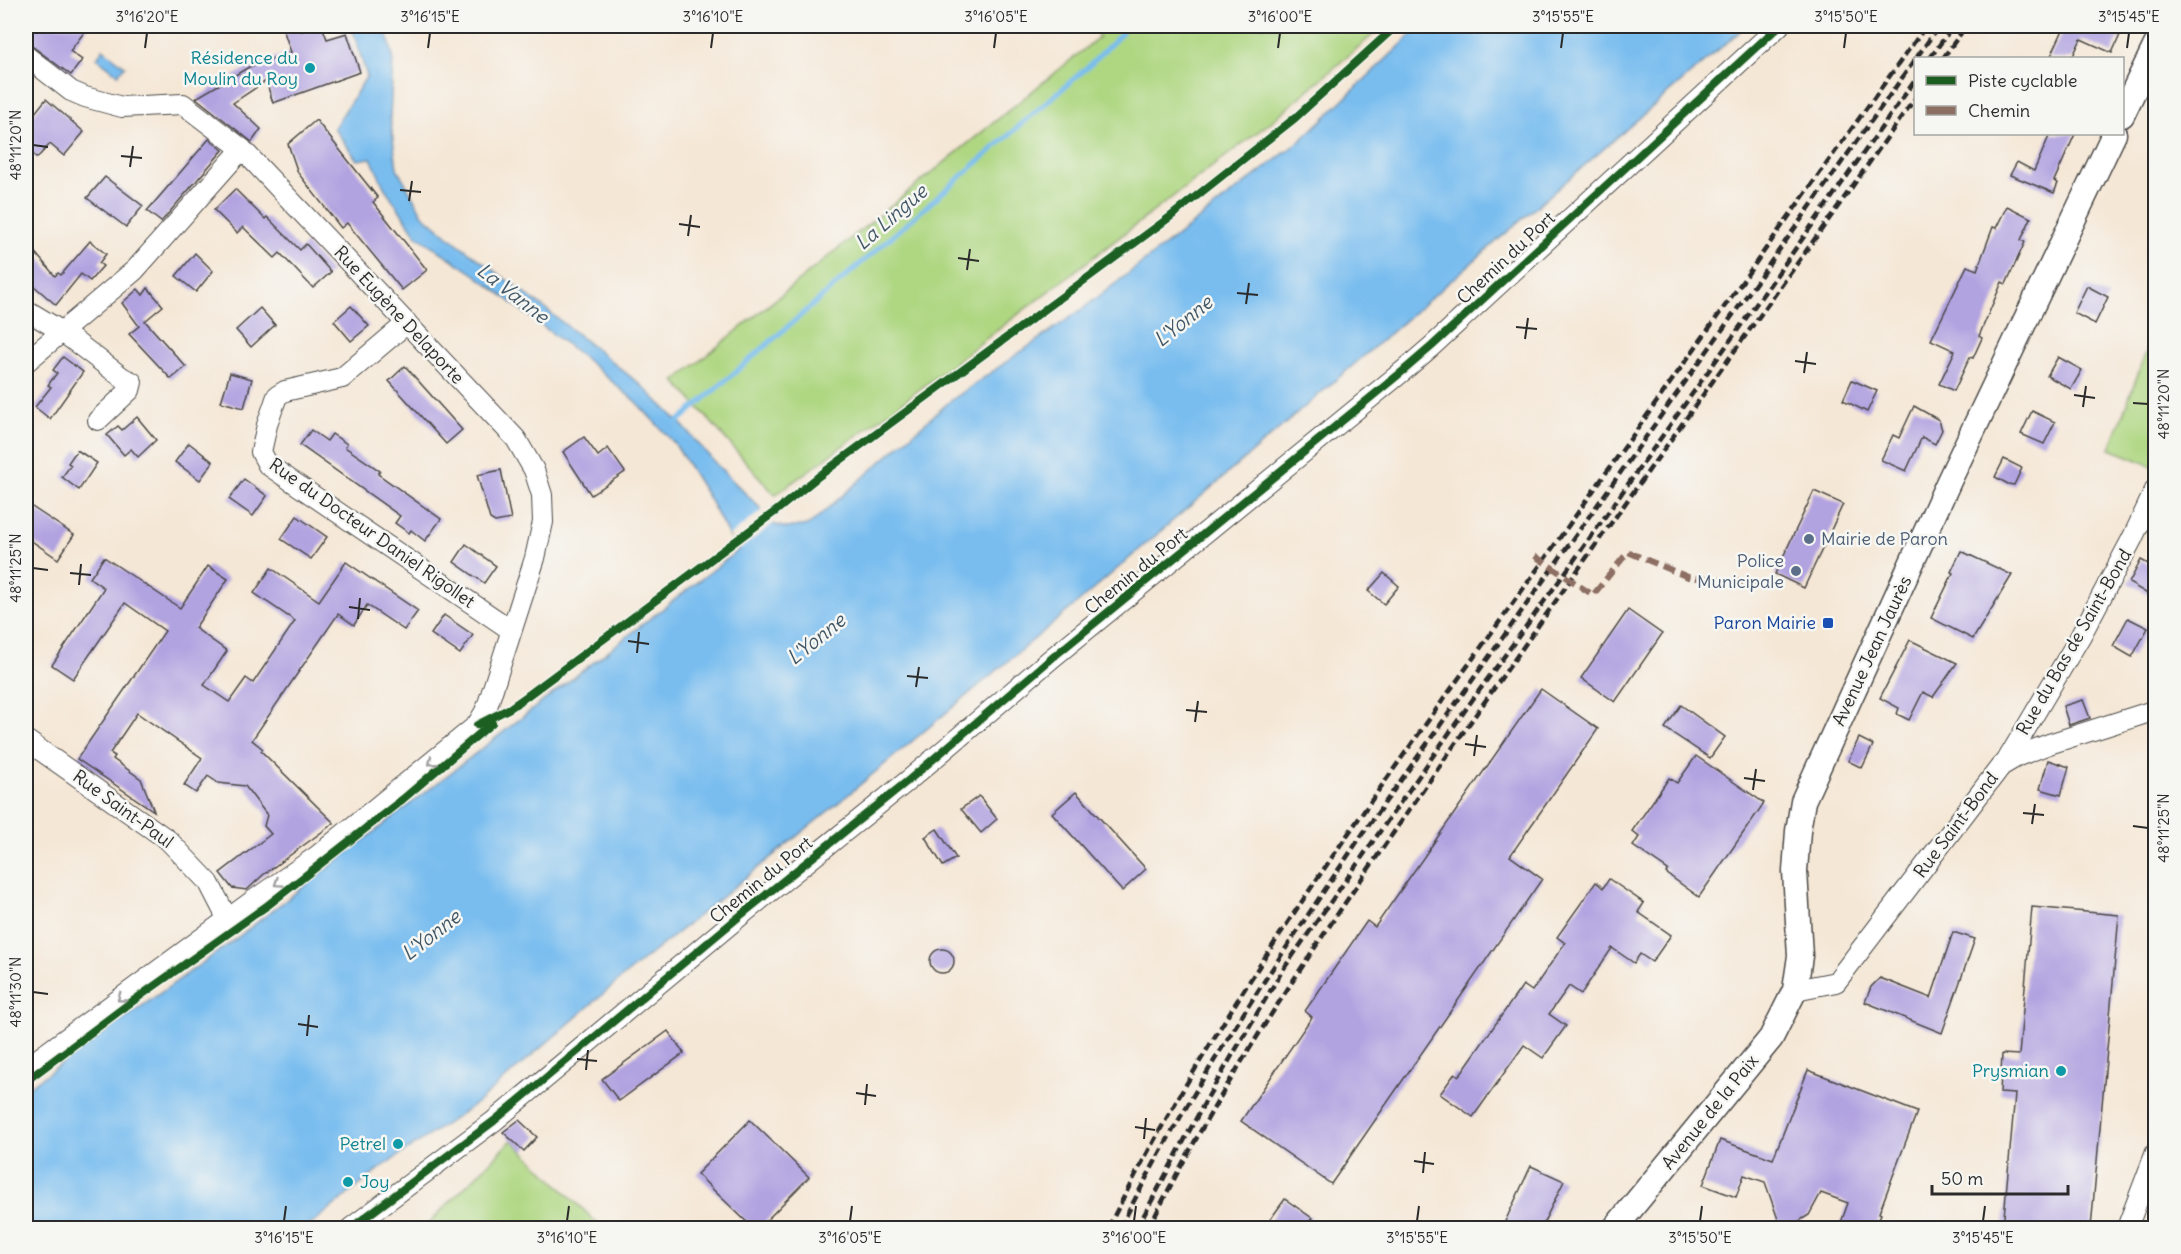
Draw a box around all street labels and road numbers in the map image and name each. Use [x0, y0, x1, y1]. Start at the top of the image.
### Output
street label: Chemin du Port [1452, 206, 1560, 309]
street label: Rue Eugène Delaporte [329, 241, 469, 389]
street label: Rue du Docteur Daniel Rigollet [265, 453, 480, 613]
street label: Chemin du Port [1080, 522, 1192, 619]
street label: Rue du Bas de Saint-Bond [2011, 544, 2136, 739]
street label: Avenue Jean Jaurès [1827, 572, 1916, 729]
street label: Rue Saint-Paul [68, 764, 178, 853]
street label: Rue Saint-Bond [1908, 767, 2003, 882]
street label: Chemin du Port [705, 831, 817, 928]
street label: Avenue de la Paix [1656, 1049, 1763, 1174]

